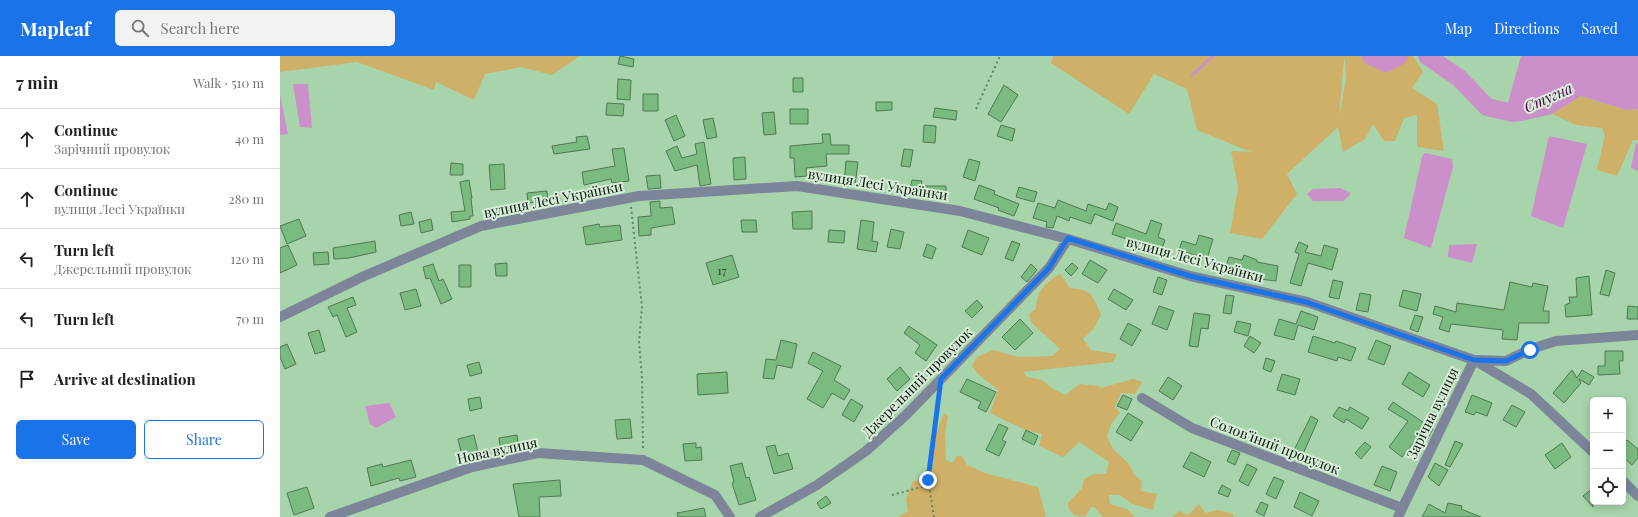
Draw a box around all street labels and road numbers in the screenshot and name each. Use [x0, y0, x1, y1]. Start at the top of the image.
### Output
street label: вулиця Лесі Українки [807, 164, 950, 204]
street label: вулиця Лесі Українки [482, 176, 624, 222]
street label: вулиця Лесі Українки [1124, 232, 1266, 287]
street label: Джерельний провулок [858, 323, 976, 441]
street label: Зарічна вулиця [1402, 364, 1463, 462]
street label: Соловʼїний провулок [1207, 412, 1343, 478]
street label: Нова вулиця [455, 432, 540, 468]

